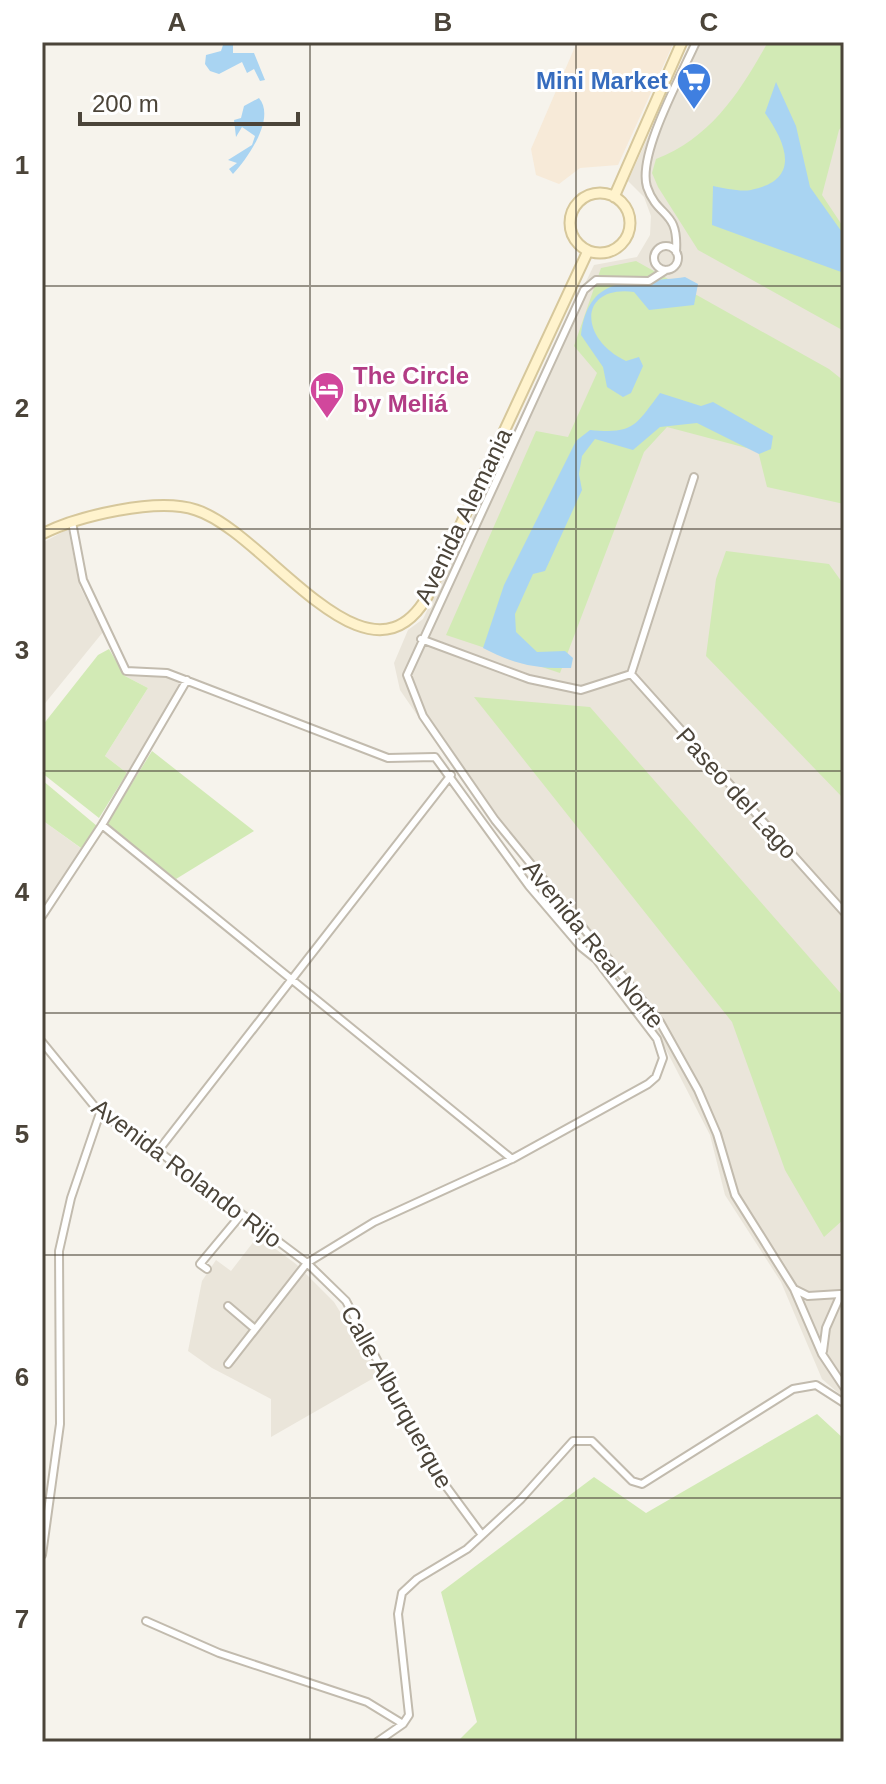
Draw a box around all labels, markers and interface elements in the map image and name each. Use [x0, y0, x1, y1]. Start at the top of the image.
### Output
text: A [168, 7, 187, 37]
text: B [434, 7, 452, 37]
text: C [700, 7, 719, 37]
supermarket icon: Mini Market [675, 61, 713, 111]
place label: Mini Market [536, 67, 668, 94]
scale bar [80, 76, 298, 126]
text: 200 m [92, 90, 159, 117]
text: 1 [15, 150, 29, 180]
place label: The Circle by Meliá [353, 362, 469, 417]
hotel icon: The Circle by Meliá [308, 370, 346, 420]
text: 2 [15, 393, 29, 423]
street label: Avenida Alemania [409, 423, 517, 608]
text: 3 [15, 635, 29, 665]
street label: Paseo del Lago [671, 722, 803, 864]
street label: Avenida Real Norte [518, 855, 670, 1033]
text: 4 [15, 877, 30, 907]
street label: Avenida Rolando Rijo [87, 1093, 287, 1253]
text: 5 [15, 1119, 29, 1149]
street label: Calle Alburquerque [336, 1301, 458, 1493]
text: 6 [15, 1362, 29, 1392]
text: 7 [15, 1604, 29, 1634]

